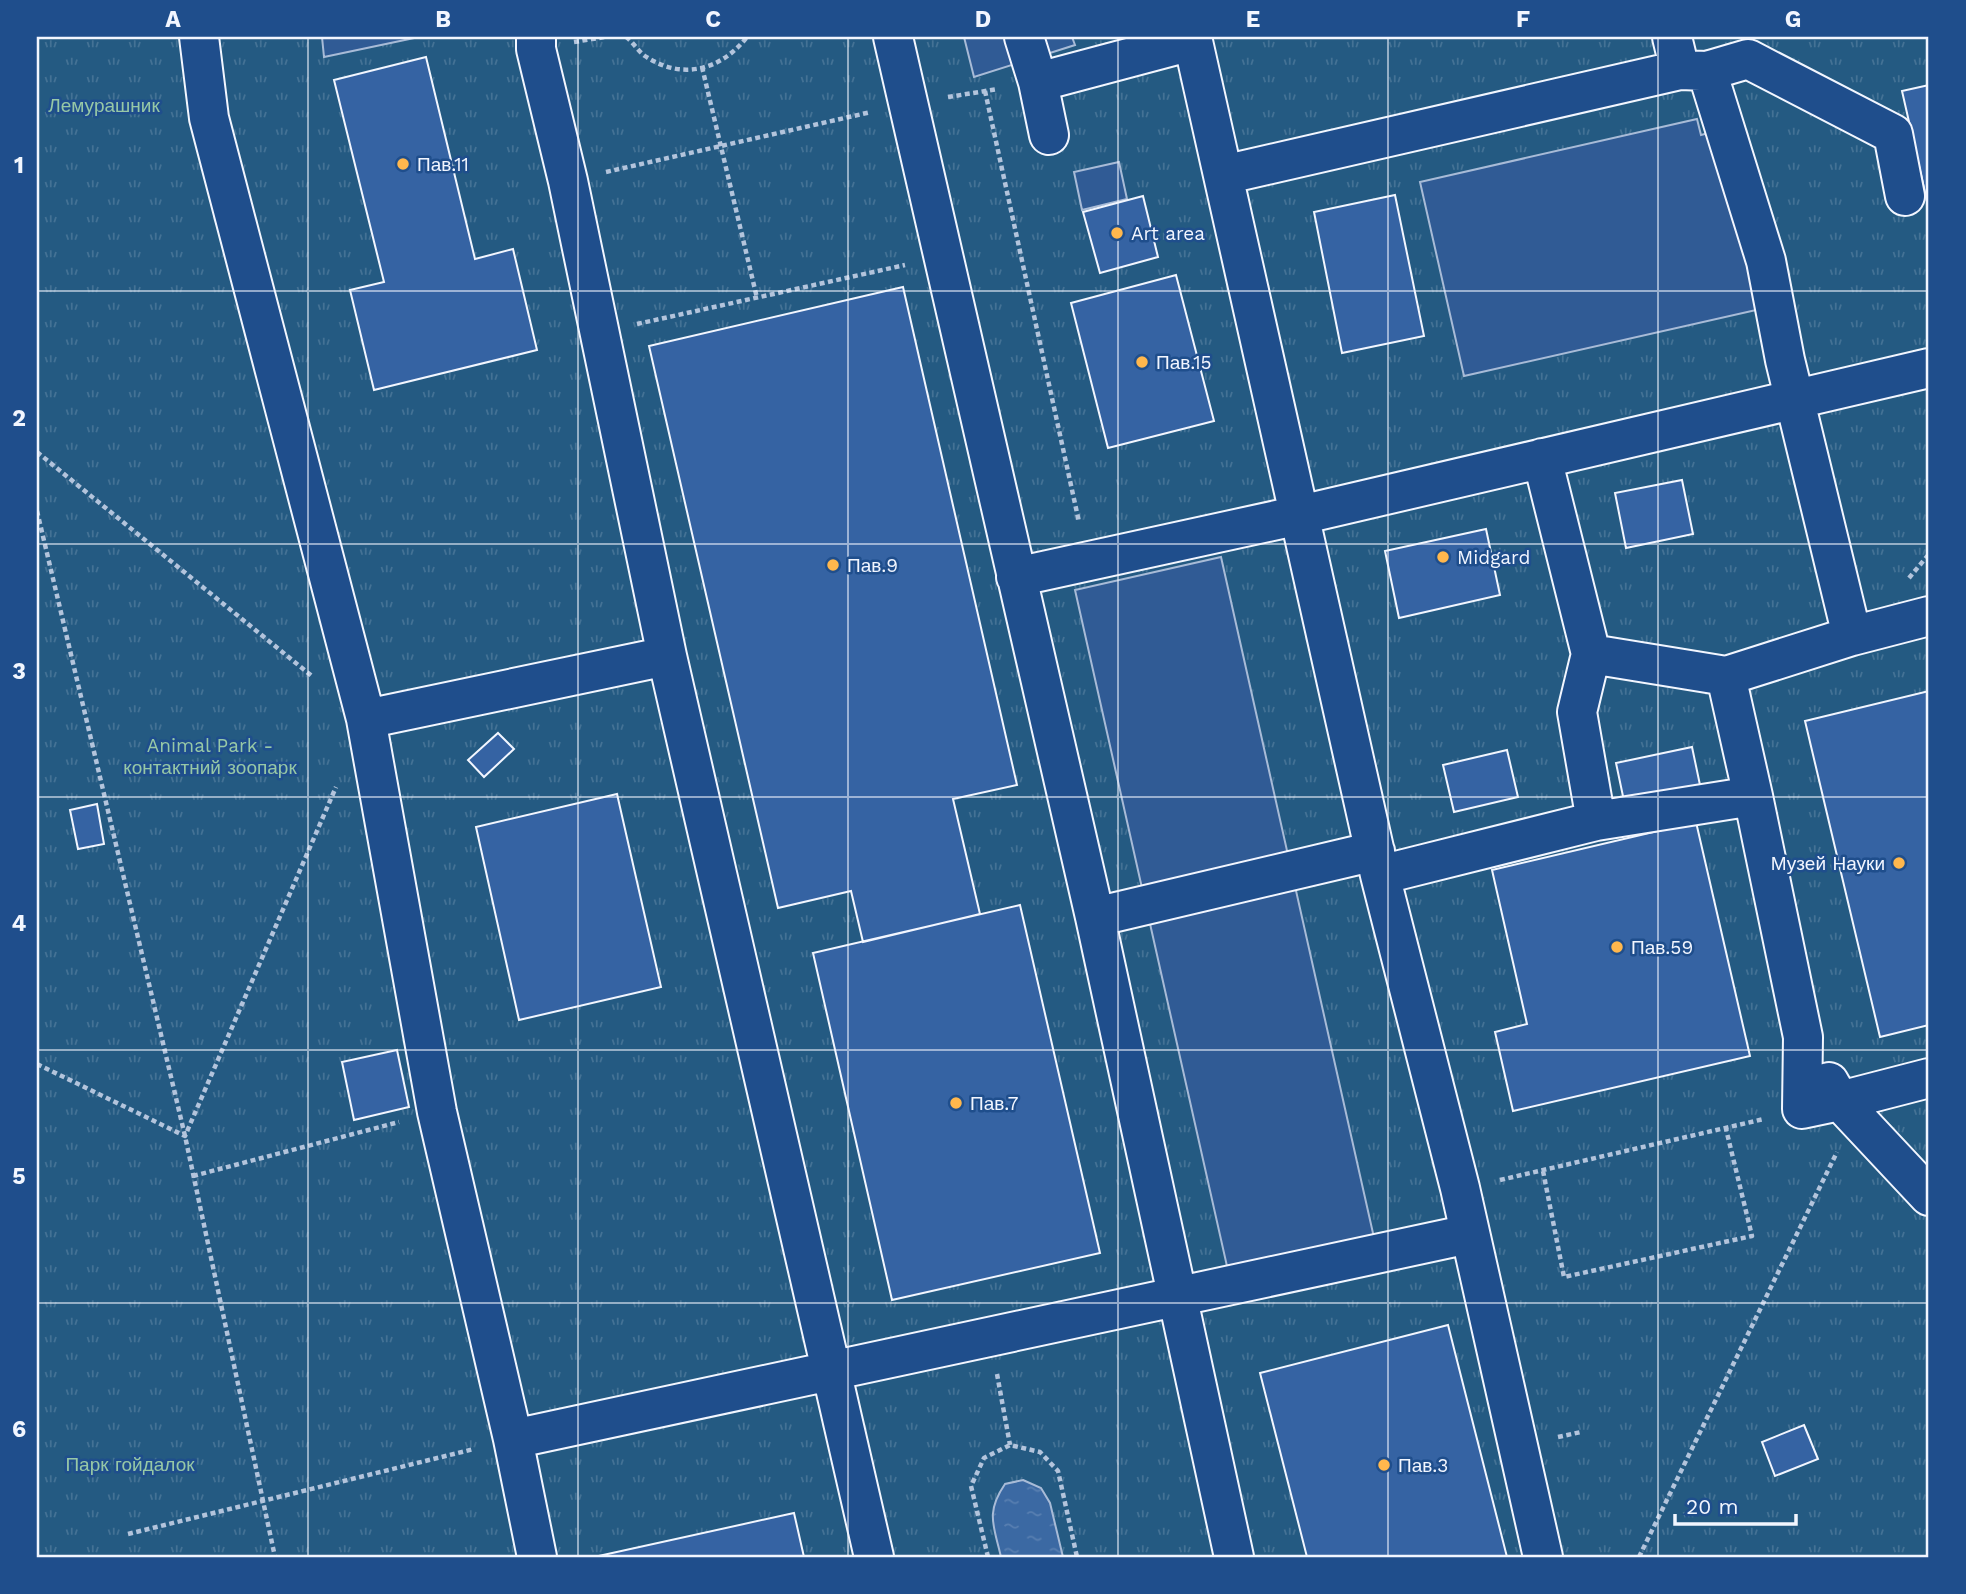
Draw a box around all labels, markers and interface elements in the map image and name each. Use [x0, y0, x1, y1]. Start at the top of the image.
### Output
text: A [165, 6, 181, 33]
text: B [435, 6, 451, 33]
text: C [705, 6, 721, 33]
text: D [975, 6, 991, 33]
text: E [1246, 6, 1260, 33]
text: F [1516, 6, 1530, 33]
text: G [1785, 6, 1801, 33]
park label: Лемурашник [48, 94, 160, 117]
text: 1 [14, 152, 24, 179]
place label: Пав.11 [417, 153, 469, 176]
marker: Пав.11 [395, 156, 411, 172]
place label: Art area [1131, 222, 1205, 245]
marker: Art area [1109, 225, 1125, 241]
place label: Пав.15 [1156, 351, 1212, 374]
marker: Пав.15 [1134, 354, 1150, 370]
text: 2 [12, 405, 26, 432]
place label: Midgard [1457, 546, 1530, 569]
marker: Midgard [1435, 549, 1451, 565]
place label: Пав.9 [847, 554, 898, 577]
marker: Пав.9 [825, 557, 841, 573]
text: 3 [12, 658, 26, 685]
park label: Animal Park - контактний зоопарк [123, 734, 297, 779]
place label: Музей Науки [1771, 852, 1885, 875]
marker: Музей Науки [1891, 855, 1907, 871]
text: 4 [12, 910, 27, 937]
place label: Пав.59 [1631, 936, 1693, 959]
marker: Пав.59 [1609, 939, 1625, 955]
place label: Пав.7 [970, 1092, 1018, 1115]
marker: Пав.7 [948, 1095, 964, 1111]
text: 5 [12, 1163, 26, 1190]
text: 6 [12, 1416, 26, 1443]
park label: Парк гойдалок [65, 1453, 195, 1476]
place label: Пав.3 [1398, 1454, 1448, 1477]
marker: Пав.3 [1376, 1457, 1392, 1473]
scale bar [1675, 1482, 1796, 1526]
text: 20 m [1686, 1494, 1738, 1519]

